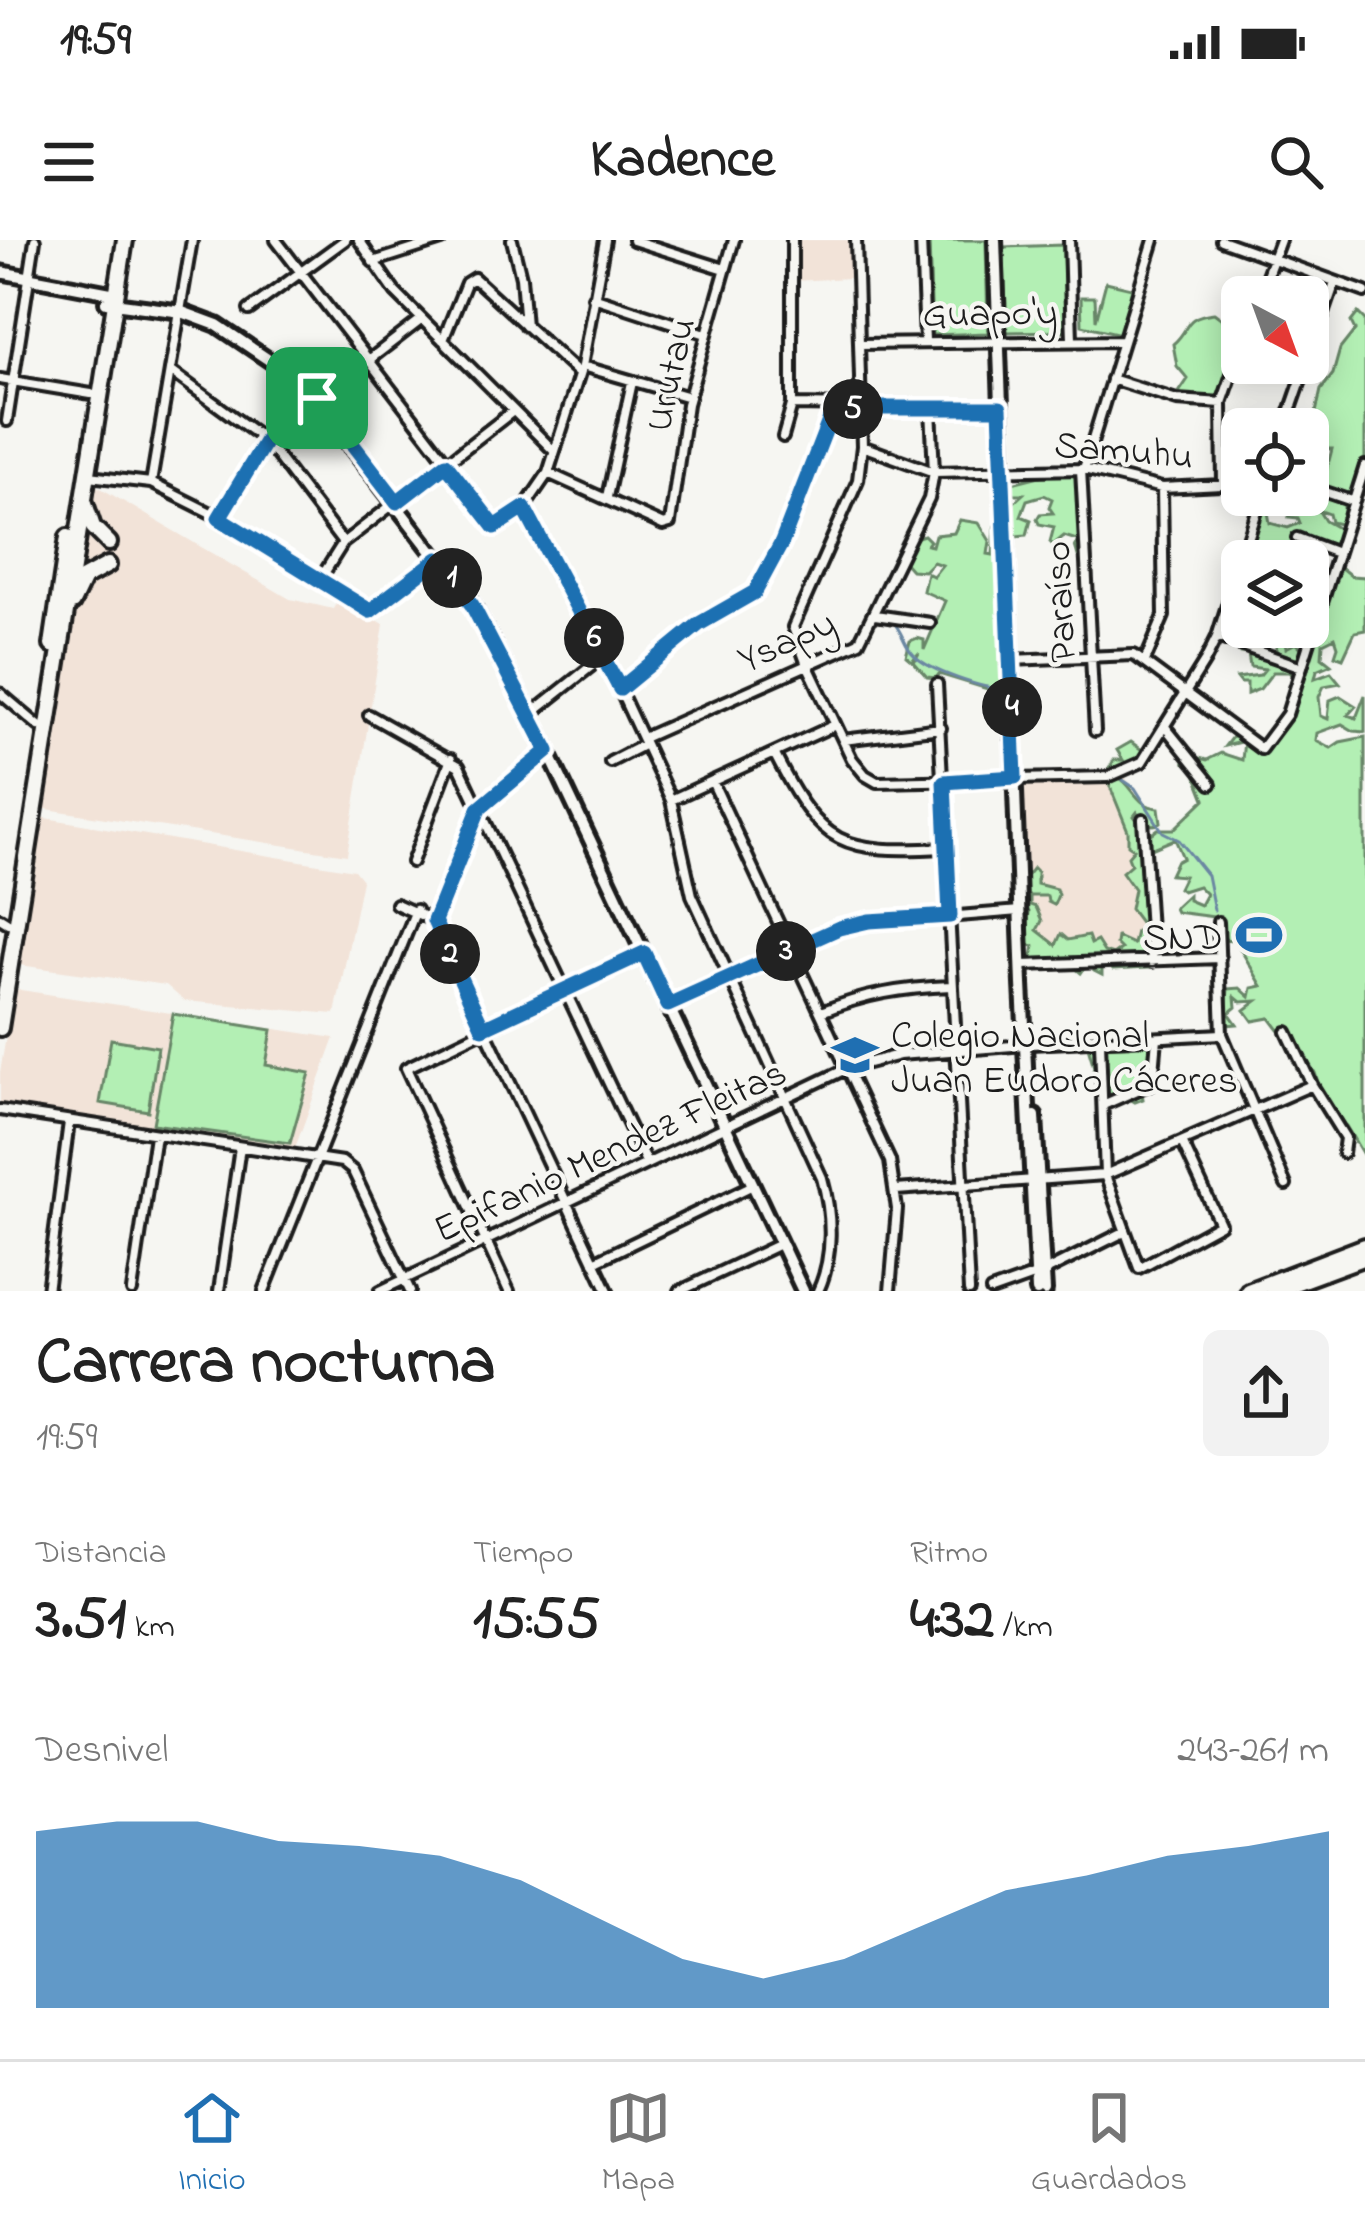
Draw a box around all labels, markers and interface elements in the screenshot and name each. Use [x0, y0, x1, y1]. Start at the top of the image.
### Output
text: 19:59 [60, 9, 131, 75]
text: Kadence [590, 123, 775, 201]
icon: menu [36, 129, 102, 195]
icon: search [1263, 129, 1329, 195]
north arrow [1221, 276, 1329, 384]
map controls [1221, 276, 1329, 648]
street label: Guapo'y [922, 286, 1058, 345]
street label: Urutau [632, 312, 713, 438]
pin [266, 347, 368, 449]
icon: arrive [284, 365, 350, 431]
pin: 5 [823, 379, 883, 439]
text: 5 [844, 385, 862, 433]
button: locate [1221, 408, 1329, 516]
street label: Samuhu [1052, 418, 1195, 487]
street label: Paraíso [1031, 540, 1094, 664]
button: layers [1221, 540, 1329, 648]
pin: 1 [422, 548, 482, 608]
text: 1 [447, 554, 457, 602]
street label: Ysapy [730, 596, 846, 690]
pin: 6 [564, 608, 624, 668]
text: 6 [587, 614, 601, 662]
pin: 4 [982, 677, 1042, 737]
text: 4 [1005, 683, 1019, 731]
sports icon: SND [1234, 910, 1284, 960]
place label: SND [1143, 911, 1223, 968]
pin: 3 [756, 921, 816, 981]
pin: 2 [420, 924, 480, 984]
text: 3 [779, 927, 793, 975]
text: 2 [442, 930, 458, 978]
place label: Colegio Nacional Juan Eudoro Cáceres [891, 1009, 1238, 1111]
school or university icon: Colegio Nacional Juan Eudoro Cáceres [830, 1030, 880, 1080]
street label: Epifanio Mendez Fleitas [425, 1046, 797, 1260]
text: Carrera nocturna [36, 1317, 496, 1413]
button: share [1203, 1330, 1329, 1456]
text: 19:59 [36, 1410, 98, 1467]
text: Distancia [36, 1530, 167, 1578]
text: Tiempo [473, 1530, 573, 1578]
text: Ritmo [910, 1530, 988, 1578]
text: 3.51 [36, 1578, 126, 1665]
text: 15:55 [473, 1578, 600, 1665]
text: 4:32 [910, 1578, 994, 1665]
text: km [126, 1604, 175, 1652]
text: /km [994, 1604, 1053, 1652]
text: Desnivel [36, 1723, 168, 1780]
text: 243–261 m [1177, 1723, 1329, 1780]
tab: Inicio [178, 2085, 246, 2205]
tab: Mapa [601, 2085, 675, 2205]
tab: Guardados [1031, 2085, 1187, 2205]

